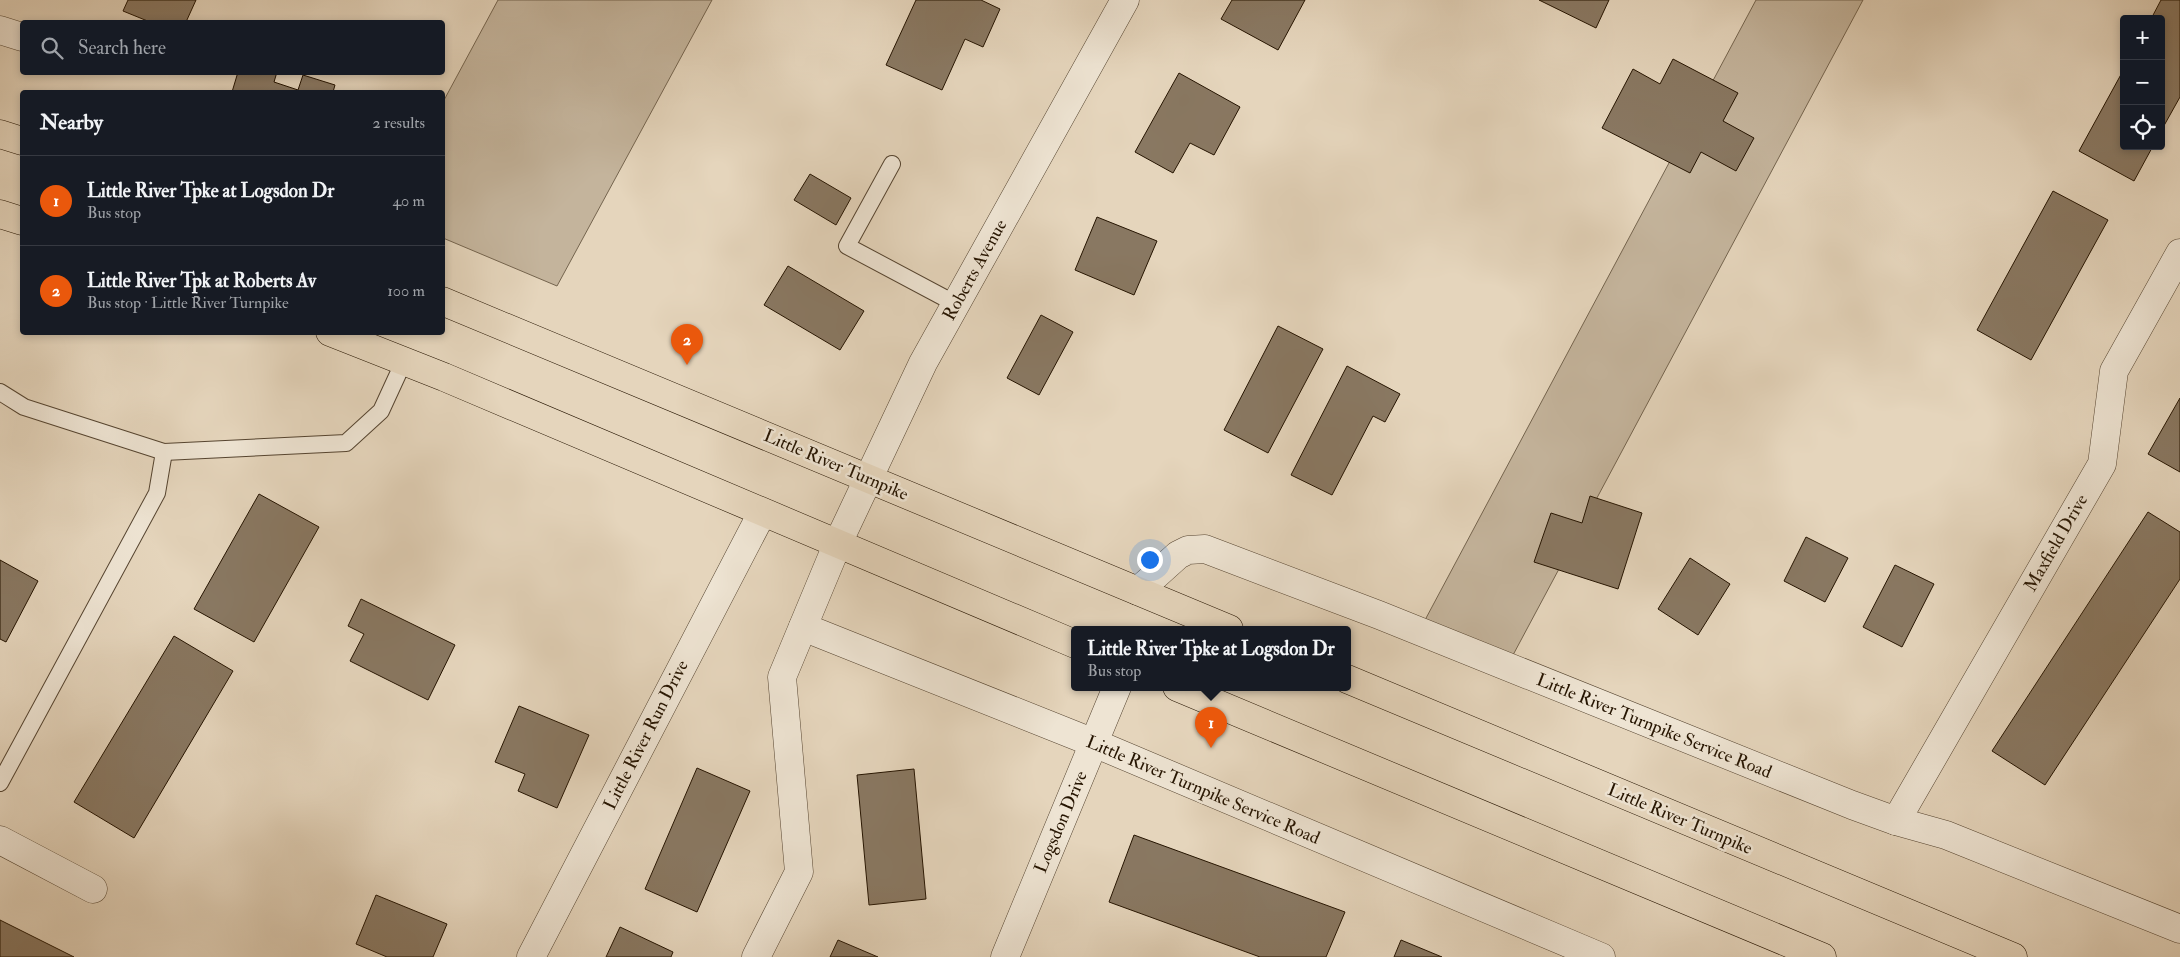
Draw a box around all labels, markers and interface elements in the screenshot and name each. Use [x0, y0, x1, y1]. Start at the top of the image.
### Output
map controls [2120, 15, 2165, 150]
button: + [2120, 15, 2165, 60]
search box [20, 20, 445, 75]
icon: search [38, 34, 66, 62]
text: Search here [78, 36, 166, 60]
button: − [2120, 60, 2165, 105]
button: locate [2120, 105, 2165, 150]
text: Nearby [40, 109, 103, 136]
text: 2 results [372, 113, 425, 133]
text: Little River Tpke at Logsdon Dr [87, 179, 334, 203]
text: 1 [53, 191, 59, 211]
text: 40 m [392, 191, 425, 211]
text: Bus stop [87, 203, 141, 223]
street label: Roberts Avenue [938, 215, 1013, 325]
text: Little River Tpk at Roberts Av [87, 269, 316, 293]
text: 2 [52, 281, 60, 301]
text: 100 m [387, 281, 425, 301]
text: Bus stop · Little River Turnpike [87, 293, 289, 313]
pin: 2 [671, 324, 703, 365]
street label: Little River Turnpike [760, 424, 912, 506]
street label: Maxfield Drive [2019, 490, 2093, 596]
your location [1137, 547, 1163, 573]
popup [1071, 626, 1351, 691]
text: Little River Tpke at Logsdon Dr [1087, 637, 1335, 661]
street label: Little River Run Drive [598, 656, 694, 814]
text: Bus stop [1087, 661, 1141, 681]
street label: Little River Turnpike Service Road [1533, 668, 1775, 784]
pin: 1 [1195, 707, 1227, 748]
street label: Little River Turnpike Service Road [1083, 730, 1323, 850]
street label: Logsdon Drive [1029, 767, 1093, 876]
street label: Little River Turnpike [1604, 778, 1756, 860]

